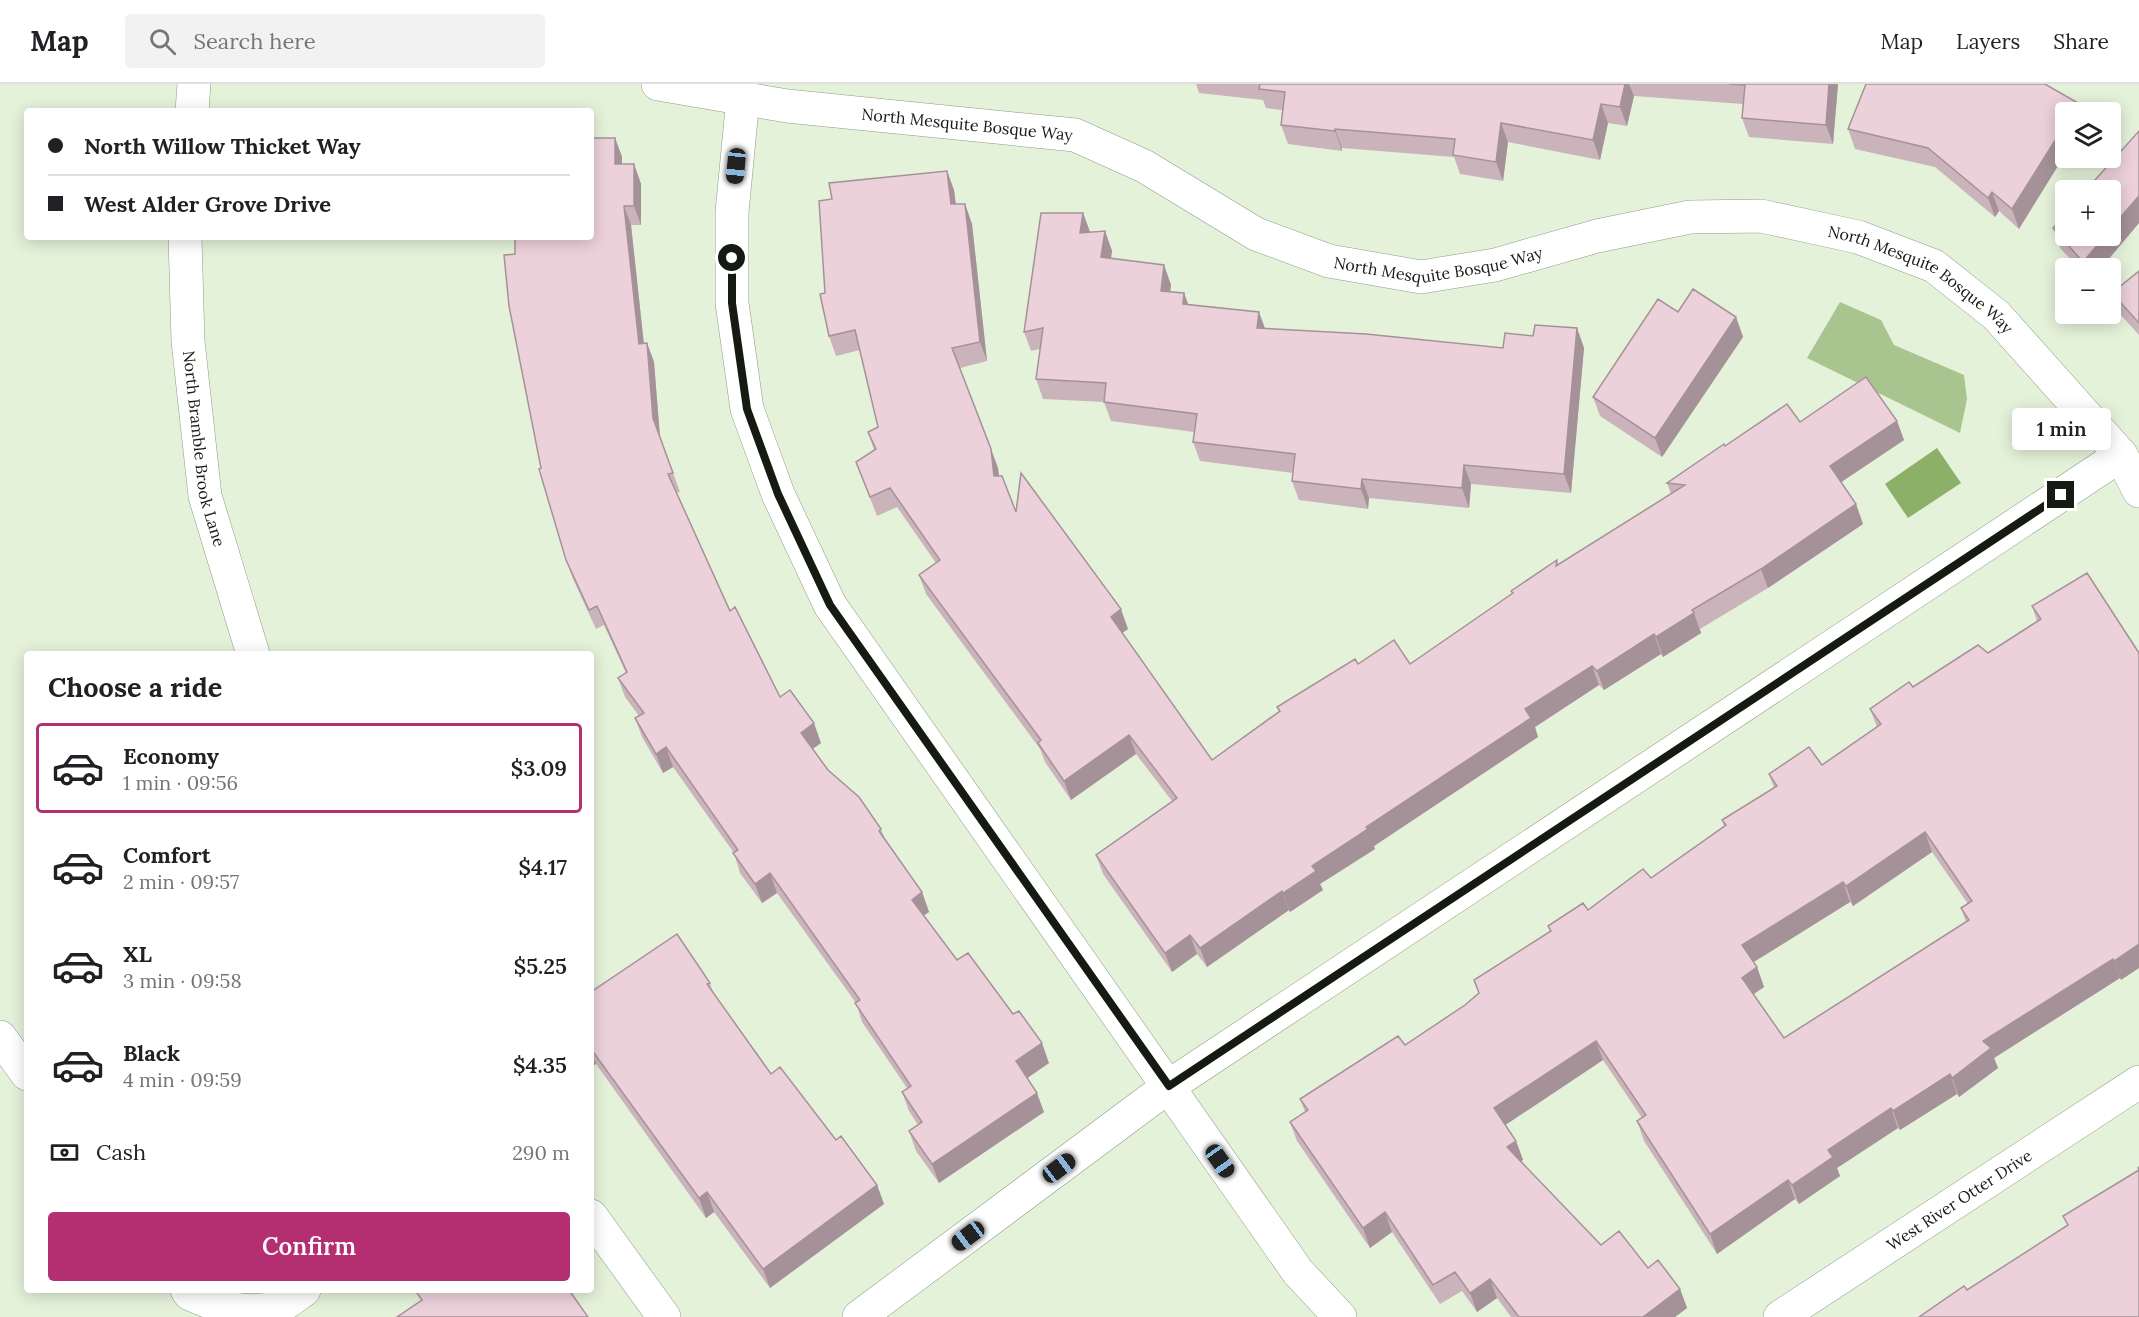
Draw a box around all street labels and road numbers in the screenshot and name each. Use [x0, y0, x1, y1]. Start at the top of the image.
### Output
street label: North Mesquite Bosque Way [861, 104, 1074, 145]
street label: North Mesquite Bosque Way [1826, 221, 2018, 338]
street label: North Mesquite Bosque Way [1332, 242, 1545, 287]
street label: North Bramble Brook Lane [179, 349, 230, 549]
street label: West River Otter Drive [1883, 1145, 2036, 1255]

